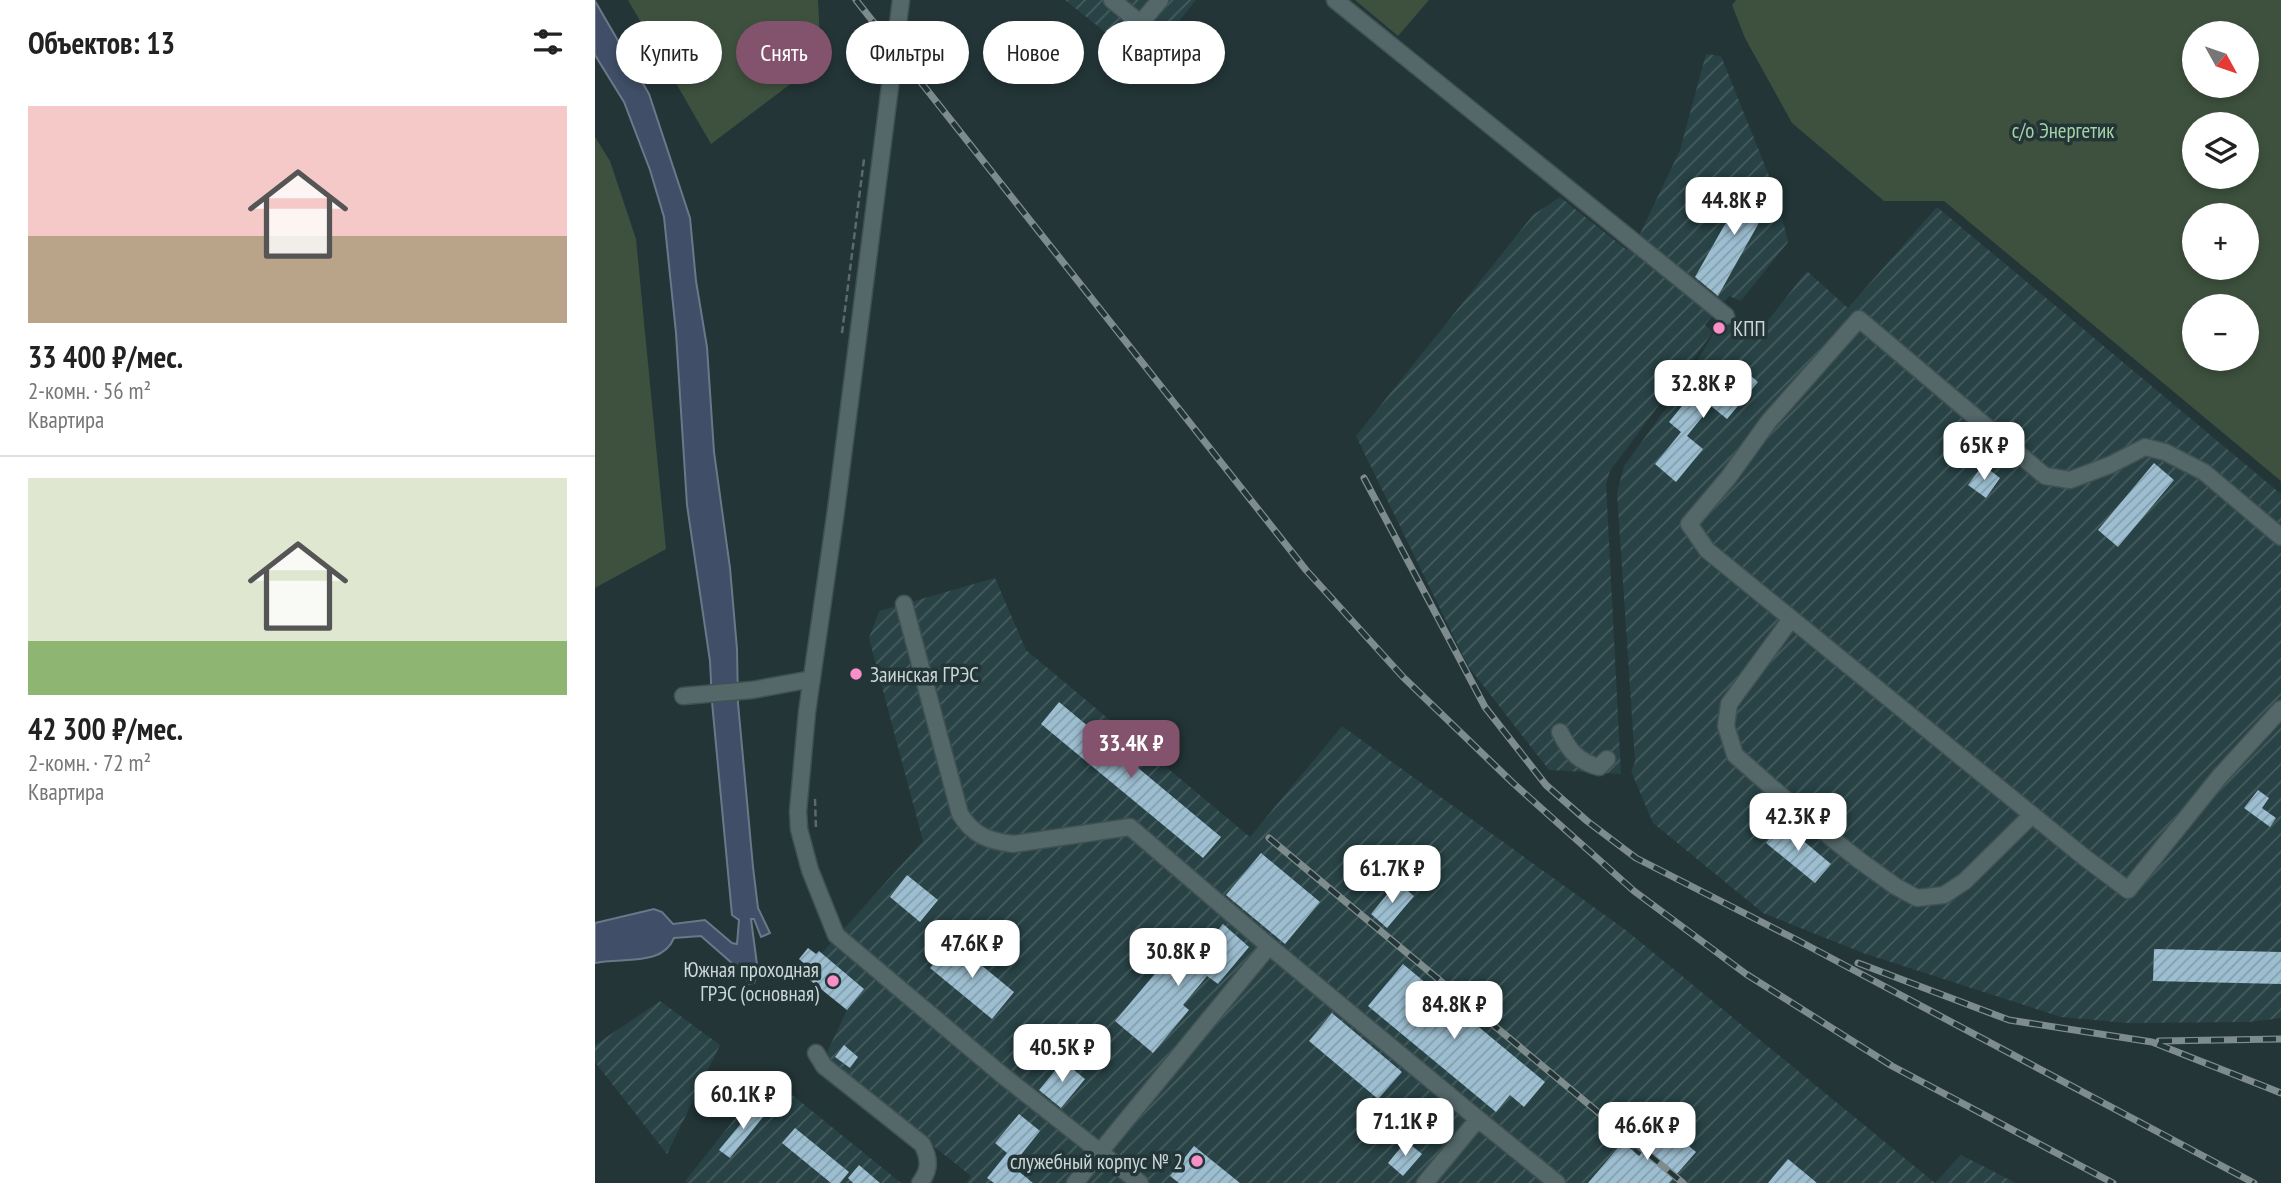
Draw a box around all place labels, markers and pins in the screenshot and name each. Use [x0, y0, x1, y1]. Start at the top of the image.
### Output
pin: 44.8K ₽ [1669, 177, 1799, 237]
place label: КПП [1733, 315, 1765, 342]
marker: КПП [1711, 320, 1727, 336]
pin: 32.8K ₽ [1638, 360, 1768, 420]
pin: 65K ₽ [1935, 422, 2033, 482]
place label: Заинская ГРЭС [870, 661, 979, 688]
marker: Заинская ГРЭС [848, 666, 864, 682]
pin: 33.4K ₽ [1066, 720, 1196, 780]
pin: 42.3K ₽ [1733, 794, 1863, 853]
pin: 61.7K ₽ [1327, 846, 1457, 905]
pin: 47.6K ₽ [907, 920, 1037, 980]
pin: 30.8K ₽ [1113, 928, 1243, 988]
place label: Южная проходная ГРЭС (основная) [683, 956, 819, 1007]
marker: Южная проходная ГРЭС (основная) [825, 973, 841, 989]
pin: 84.8K ₽ [1389, 982, 1519, 1041]
pin: 40.5K ₽ [997, 1024, 1127, 1084]
pin: 60.1K ₽ [678, 1072, 808, 1131]
pin: 71.1K ₽ [1340, 1098, 1470, 1158]
pin: 46.6K ₽ [1582, 1102, 1712, 1162]
place label: служебный корпус № 2 [1010, 1148, 1183, 1175]
marker: служебный корпус № 2 [1189, 1153, 1205, 1169]

